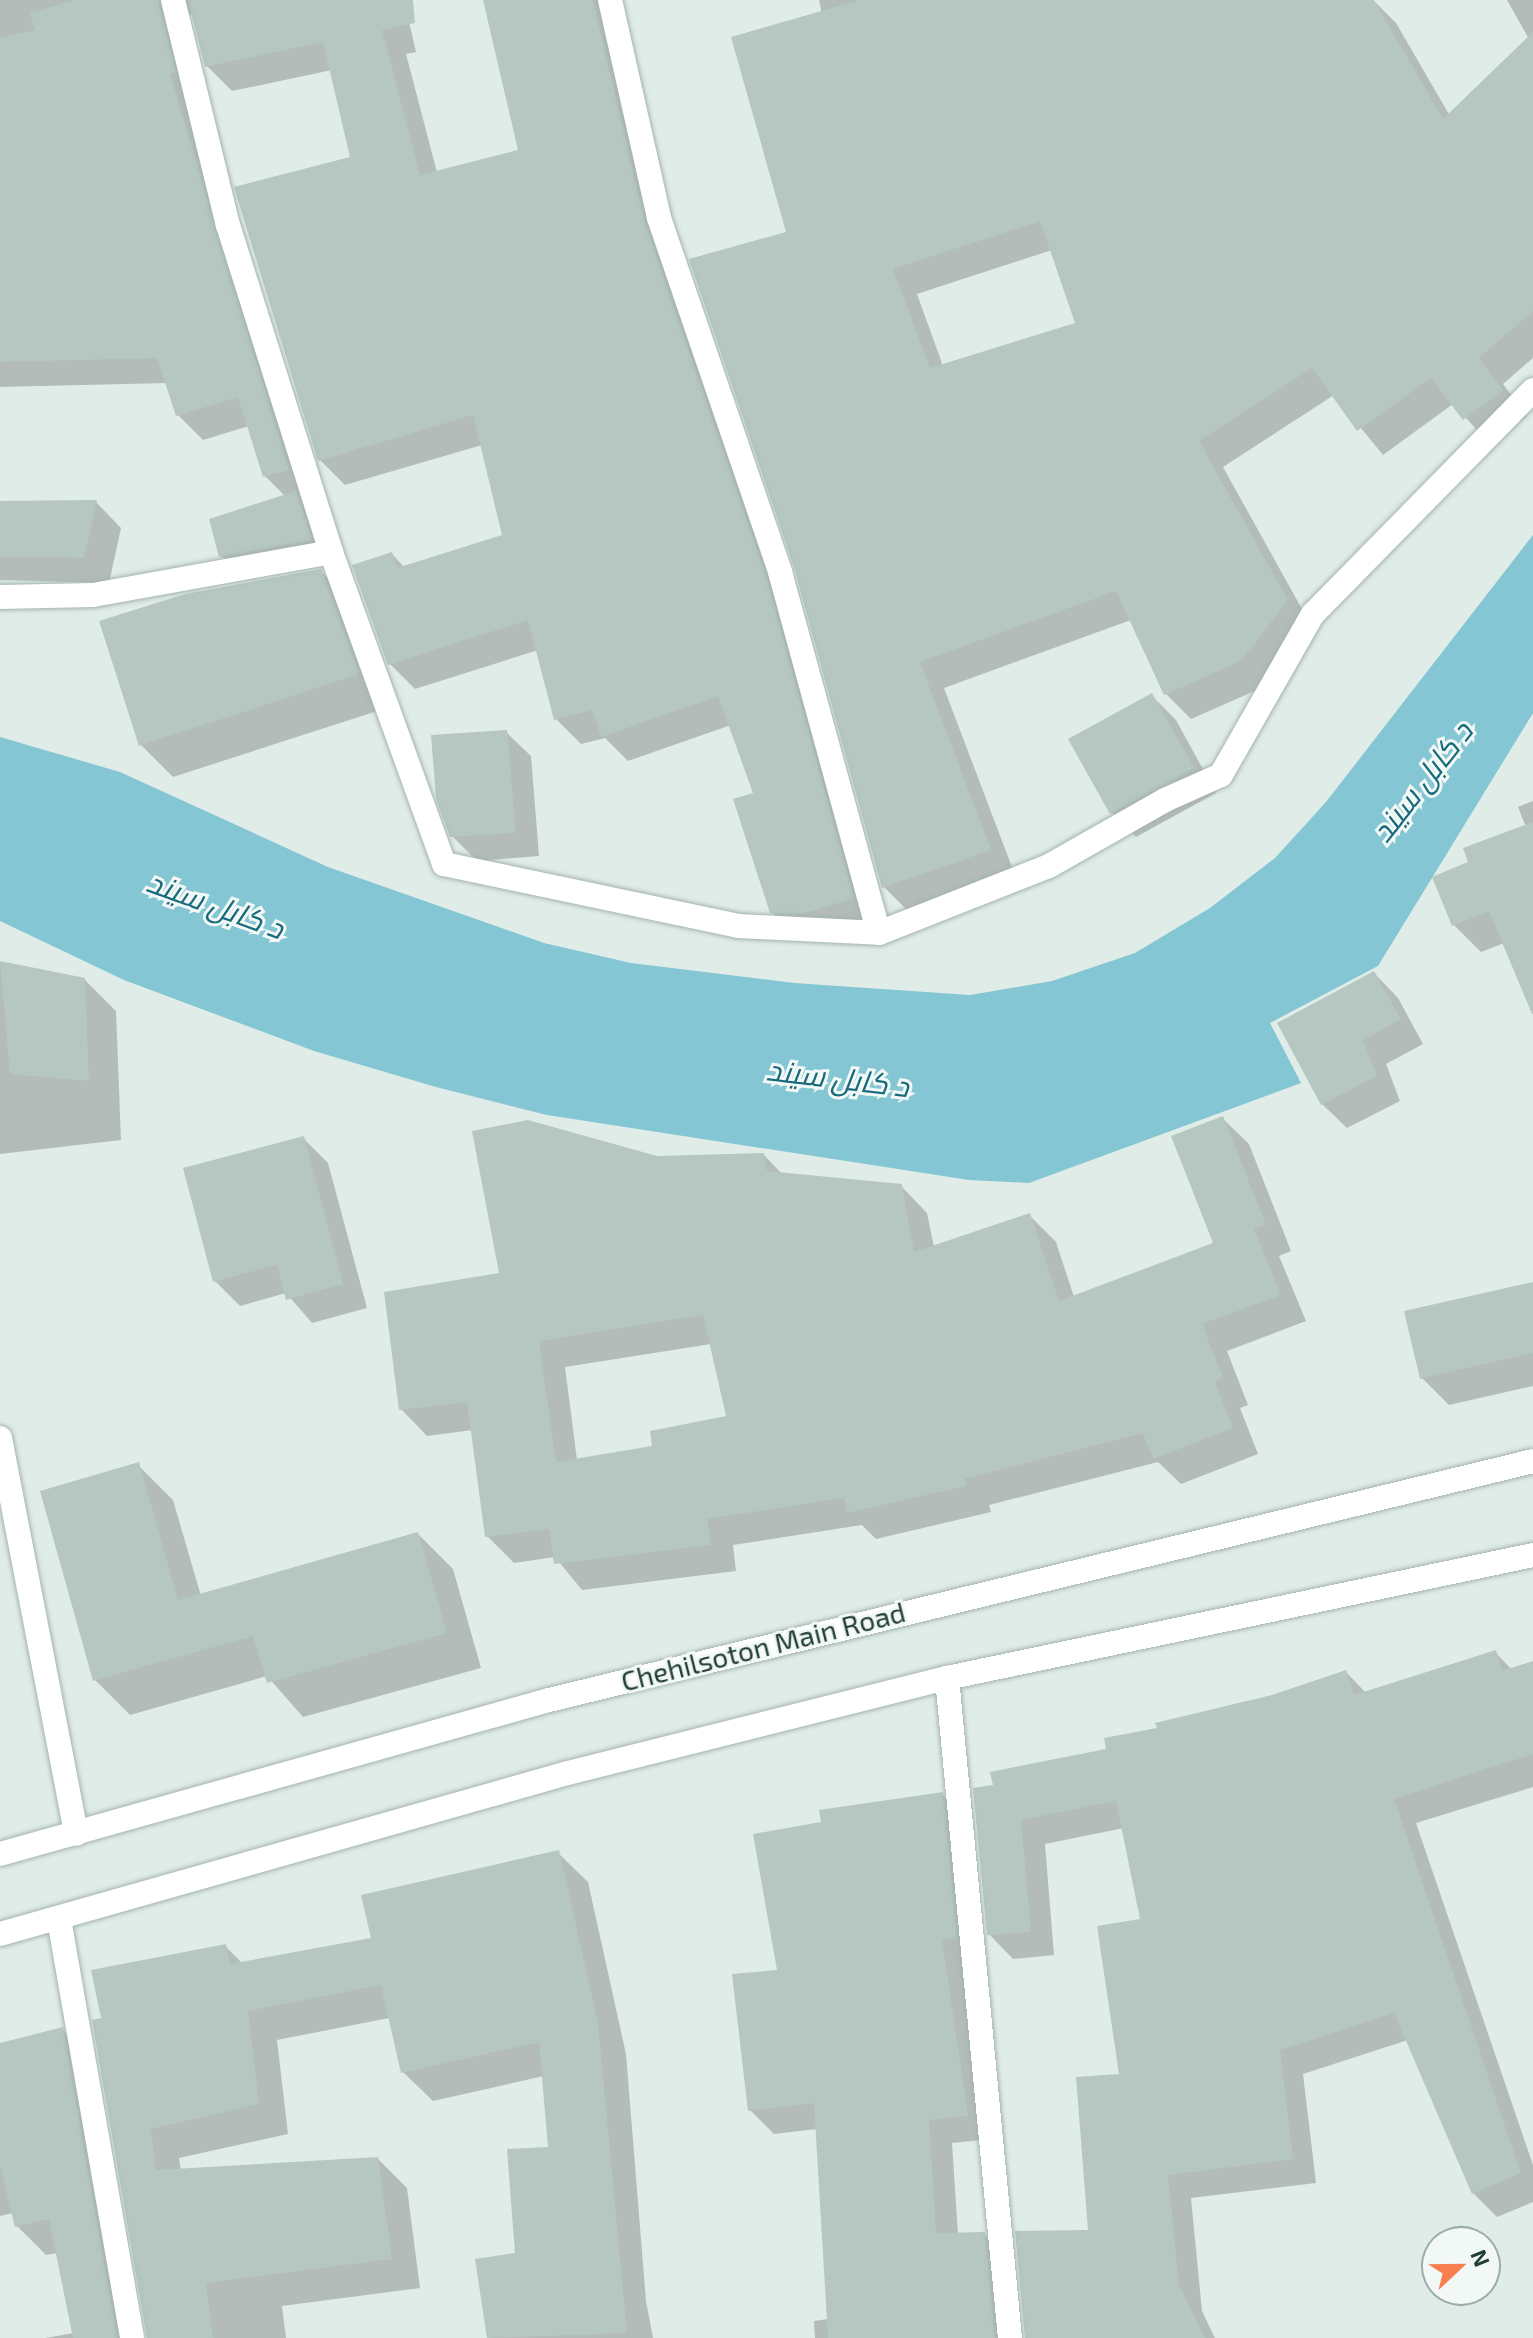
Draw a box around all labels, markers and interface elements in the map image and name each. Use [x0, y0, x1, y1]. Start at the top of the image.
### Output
water label: د کابل سيند [1363, 714, 1479, 848]
water label: د کابل سيند [143, 863, 289, 945]
water label: د کابل سيند [765, 1050, 911, 1104]
street label: Chehilsoton Main Road [617, 1594, 909, 1698]
north arrow [1421, 2226, 1501, 2306]
text: N [1466, 2246, 1496, 2270]

